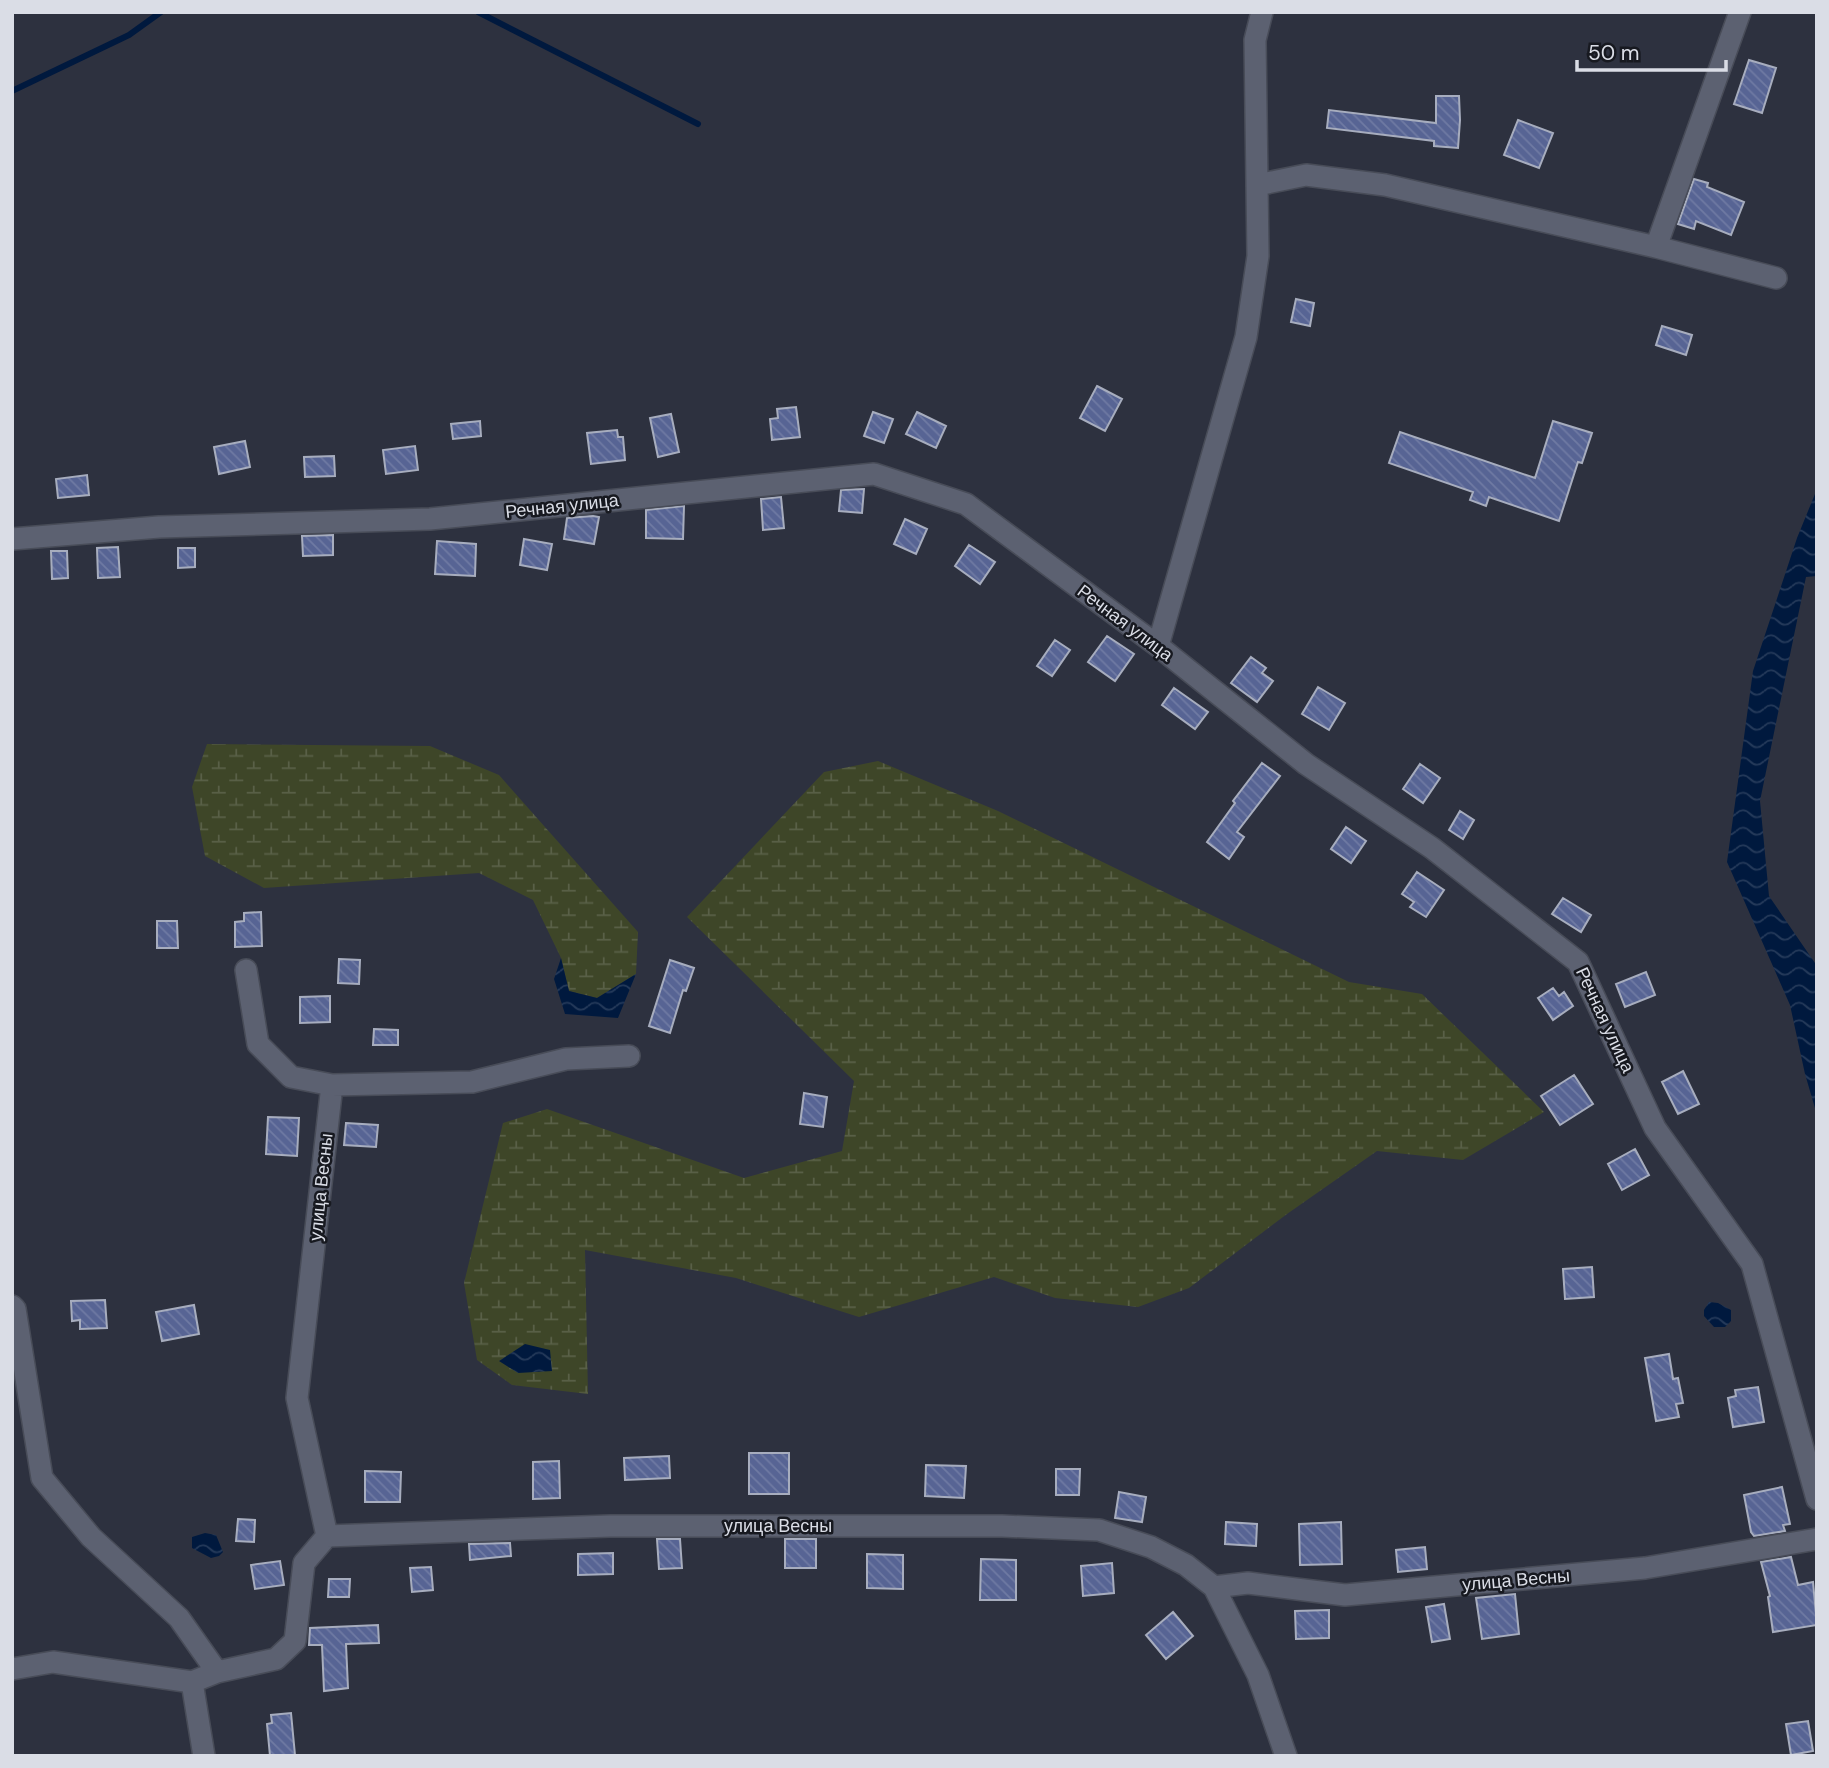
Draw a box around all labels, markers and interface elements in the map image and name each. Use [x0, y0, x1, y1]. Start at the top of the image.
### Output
scale bar [1577, 28, 1726, 72]
text: 50 m [1588, 39, 1639, 67]
street label: Речная улица [504, 488, 621, 524]
street label: Речная улица [1072, 579, 1179, 667]
street label: Речная улица [1570, 963, 1640, 1078]
street label: улица Весны [303, 1132, 339, 1242]
street label: улица Весны [724, 1514, 832, 1538]
street label: улица Весны [1461, 1563, 1571, 1597]

